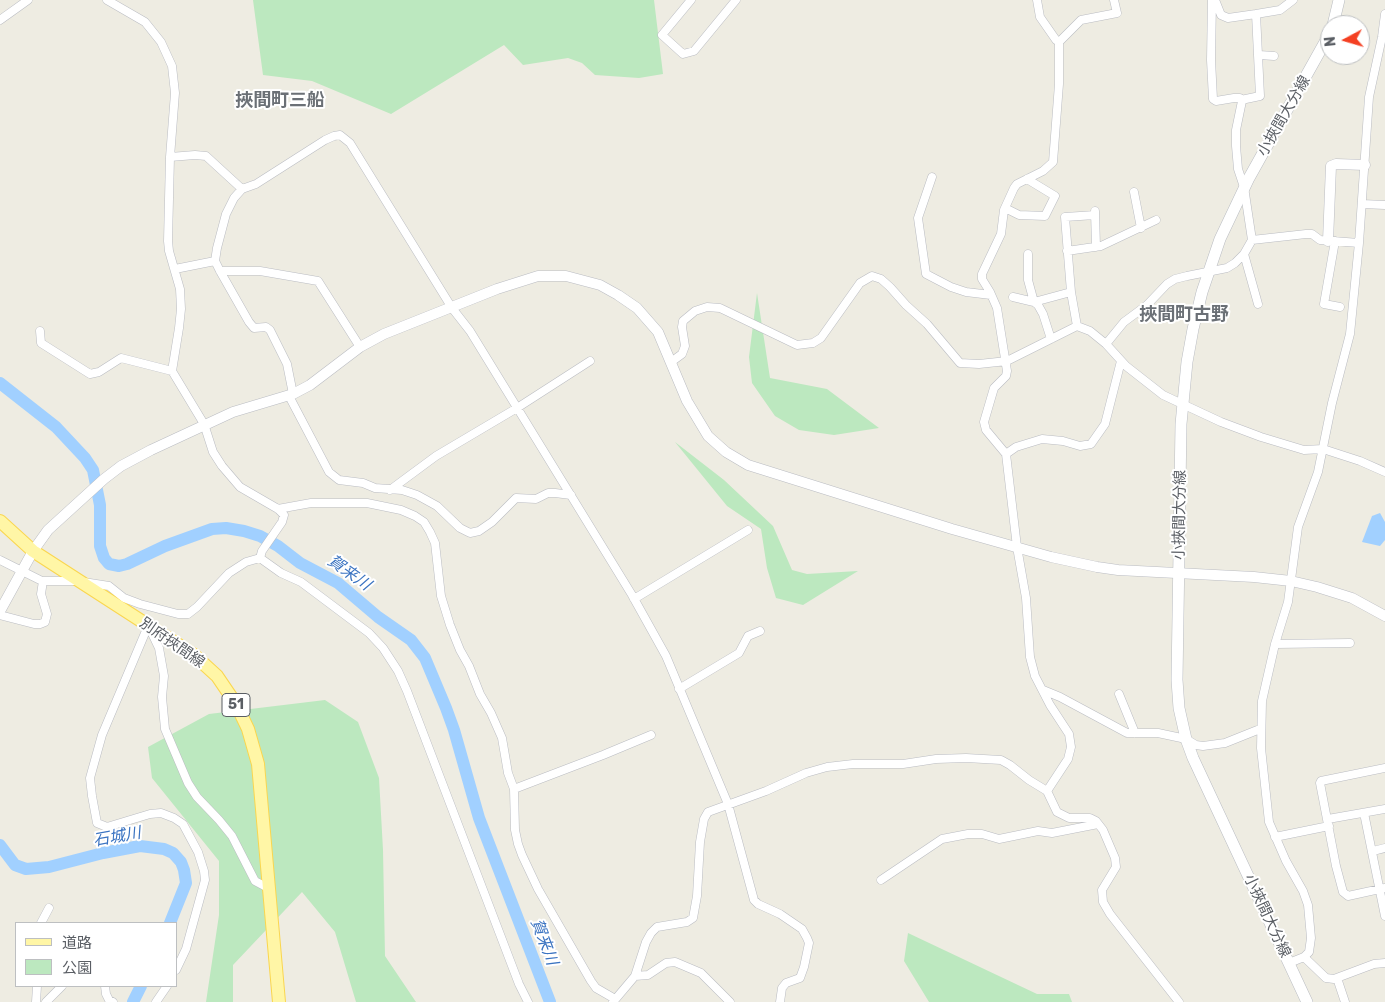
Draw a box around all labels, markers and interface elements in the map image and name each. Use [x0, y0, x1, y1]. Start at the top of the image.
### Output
north arrow [1320, 15, 1370, 65]
text: N [1322, 36, 1340, 47]
street label: 小挾間大分線 [1254, 73, 1314, 159]
district label: 挾間町三船 [235, 90, 325, 112]
district label: 挾間町古野 [1139, 304, 1229, 326]
street label: 小挾間大分線 [1170, 470, 1190, 560]
water label: 賀来川 [324, 551, 374, 595]
street label: 別府挾間線 [136, 614, 208, 672]
road number: 51 [222, 694, 250, 716]
water label: 石城川 [92, 823, 142, 851]
street label: 小挾間大分線 [1240, 871, 1294, 961]
water label: 賀来川 [526, 916, 562, 968]
legend [15, 922, 178, 987]
text: 道路 [62, 934, 92, 952]
text: 公園 [62, 959, 92, 977]

